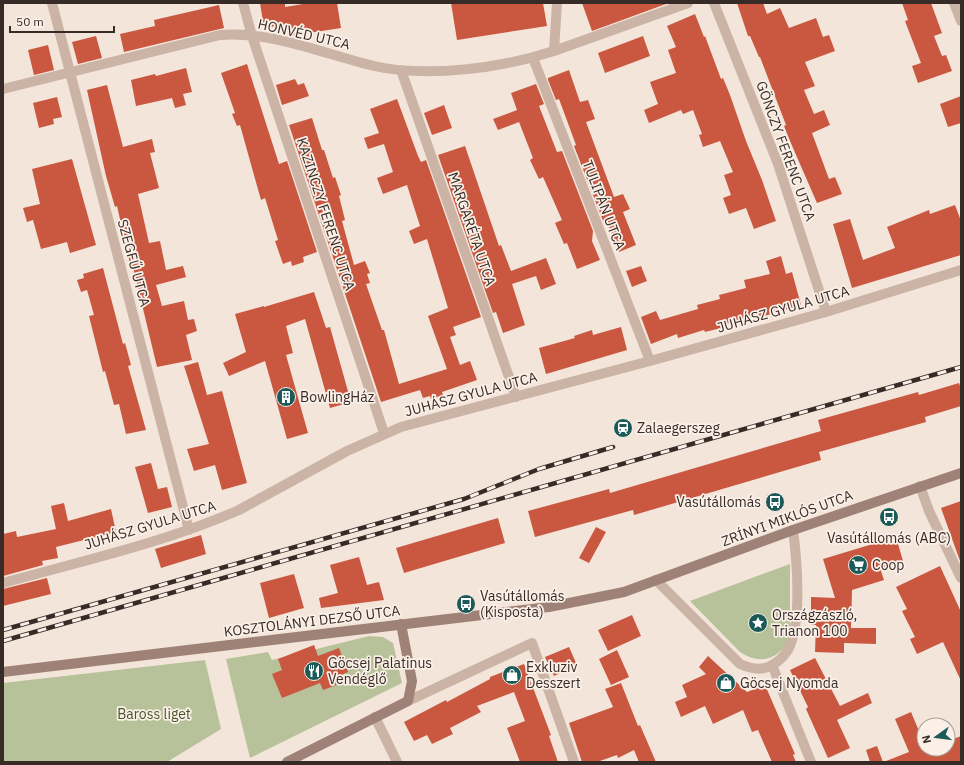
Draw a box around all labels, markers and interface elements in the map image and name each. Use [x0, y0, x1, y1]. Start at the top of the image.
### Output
scale bar [10, 8, 114, 34]
text: 50 m [16, 14, 44, 29]
street label: HONVÉD UTCA [256, 14, 352, 53]
street label: GÖNCZY FERENC UTCA [752, 78, 820, 224]
street label: KAZINCZY FERENC UTCA [293, 135, 359, 293]
street label: TULIPÁN UTCA [579, 157, 630, 253]
street label: MARGARÉTA UTCA [444, 169, 501, 288]
street label: SZEGFŰ UTCA [114, 217, 155, 309]
street label: JUHÁSZ GYULA UTCA [715, 281, 851, 336]
street label: JUHÁSZ GYULA UTCA [402, 367, 539, 420]
building icon: BowlingHáz [275, 386, 297, 408]
place label: BowlingHáz [300, 388, 375, 406]
station icon: Zalaegerszeg [612, 417, 634, 439]
place label: Zalaegerszeg [637, 419, 720, 437]
street label: ZRÍNYI MIKLÓS UTCA [719, 485, 855, 550]
bus stop icon: Vasútállomás [764, 491, 786, 513]
place label: Vasútállomás [676, 493, 761, 511]
street label: JUHÁSZ GYULA UTCA [82, 495, 218, 554]
bus stop icon: Vasútállomás (ABC) [878, 506, 900, 528]
place label: Vasútállomás (ABC) [827, 529, 951, 547]
supermarket icon: Coop [847, 554, 869, 576]
place label: Coop [872, 556, 905, 574]
place label: Vasútállomás (Kisposta) [480, 587, 565, 621]
bus stop icon: Vasútállomás (Kisposta) [455, 593, 477, 615]
street label: KOSZTOLÁNYI DEZSŐ UTCA [223, 600, 401, 641]
place label: Országzászló, Trianon 100 [772, 606, 857, 640]
place icon: Országzászló, Trianon 100 [747, 612, 769, 634]
place label: Göcsej Palatinus Vendéglő [328, 654, 432, 688]
place label: Exkluziv Desszert [526, 658, 581, 692]
restaurant icon: Göcsej Palatinus Vendéglő [303, 660, 325, 682]
shop icon: Exkluziv Desszert [501, 664, 523, 686]
shop icon: Göcsej Nyomda [715, 672, 737, 694]
place label: Göcsej Nyomda [740, 674, 839, 692]
park label: Baross liget [117, 705, 191, 723]
north arrow [916, 717, 956, 757]
text: N [919, 734, 934, 745]

